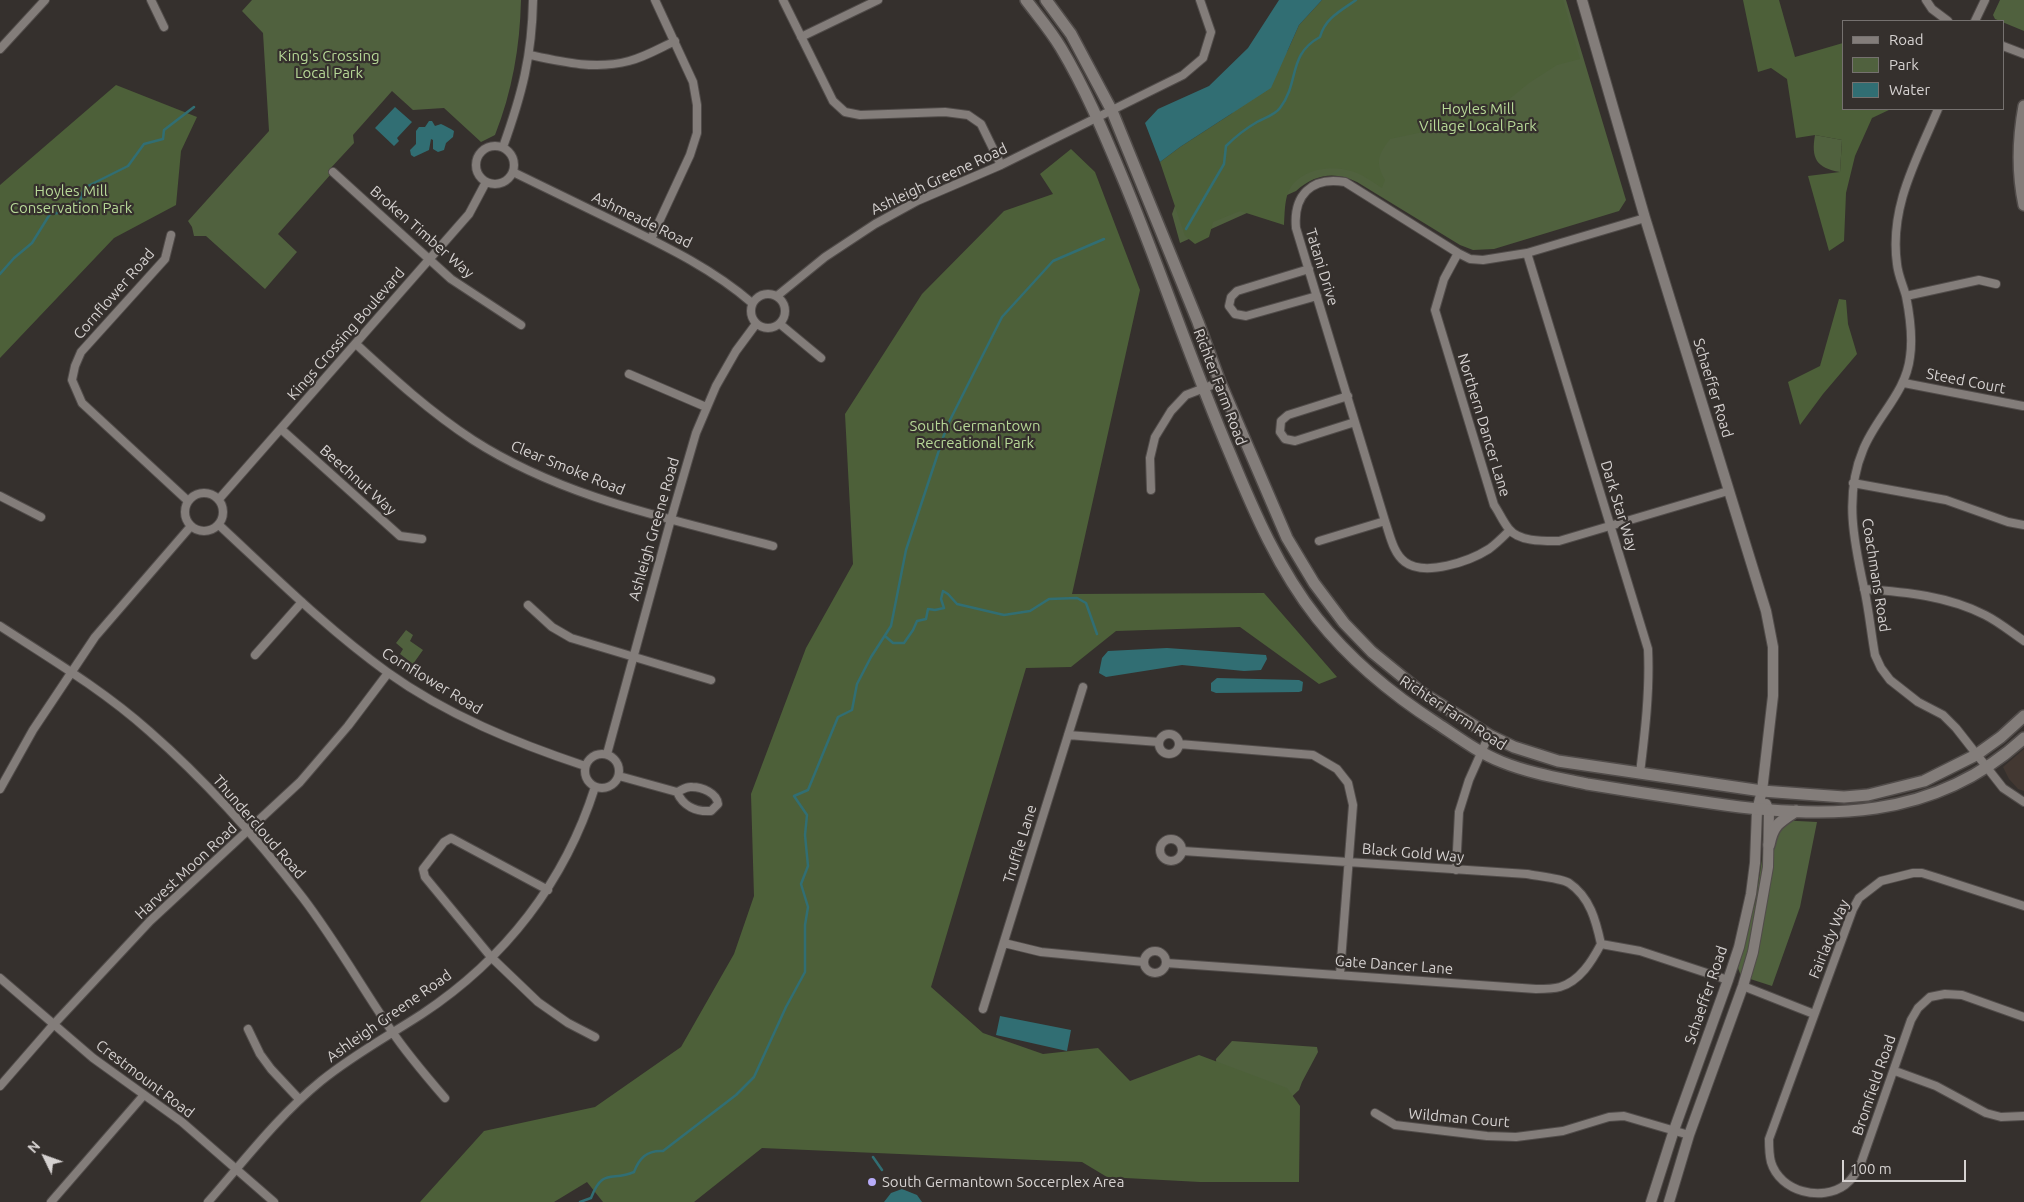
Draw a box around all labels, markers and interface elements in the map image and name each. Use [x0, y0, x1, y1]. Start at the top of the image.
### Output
legend [1842, 20, 2004, 110]
text: Road [1889, 31, 1924, 48]
park label: King's Crossing Local Park [278, 47, 380, 82]
text: Park [1889, 56, 1919, 73]
text: Water [1889, 81, 1930, 98]
park label: Hoyles Mill Village Local Park [1419, 100, 1537, 135]
street label: Ashleigh Greene Road [868, 139, 1010, 219]
park label: Hoyles Mill Conservation Park [10, 182, 132, 217]
street label: Broken Timber Way [366, 182, 478, 282]
street label: Ashmeade Road [589, 188, 695, 252]
street label: Tatani Drive [1302, 226, 1342, 308]
street label: Cornflower Road [70, 245, 158, 343]
street label: Kings Crossing Boulevard [284, 264, 408, 404]
street label: Richter Farm Road [1189, 326, 1251, 448]
street label: Schaeffer Road [1689, 336, 1737, 440]
street label: Northern Dancer Lane [1454, 351, 1514, 499]
street label: Steed Court [1925, 364, 2007, 398]
park label: South Germantown Recreational Park [909, 417, 1041, 452]
street label: Clear Smoke Road [508, 437, 628, 499]
street label: Beechnut Way [316, 441, 400, 519]
street label: Ashleigh Greene Road [625, 455, 683, 603]
street label: Dark Star Way [1597, 458, 1641, 554]
street label: Coachmans Road [1858, 517, 1894, 633]
street label: Cornflower Road [378, 644, 486, 718]
street label: Richter Farm Road [1396, 672, 1510, 754]
street label: Thundercloud Road [209, 771, 309, 883]
street label: Truffle Lane [999, 802, 1041, 886]
street label: Harvest Moon Road [131, 819, 241, 923]
street label: Black Gold Way [1361, 840, 1465, 866]
street label: Fairlady Way [1805, 897, 1853, 981]
street label: Schaeffer Road [1681, 943, 1731, 1047]
street label: Gate Dancer Lane [1334, 952, 1454, 978]
street label: Ashleigh Greene Road [323, 966, 455, 1066]
street label: Bromfield Road [1848, 1032, 1900, 1138]
street label: Crestmount Road [92, 1036, 198, 1122]
street label: Wildman Court [1408, 1105, 1510, 1131]
north arrow [20, 1132, 70, 1182]
text: N [24, 1138, 43, 1156]
scale bar [1844, 1150, 1968, 1182]
text: 100 m [1850, 1160, 1892, 1177]
place label: South Germantown Soccerplex Area [882, 1173, 1124, 1191]
marker: South Germantown Soccerplex Area [866, 1176, 878, 1188]

